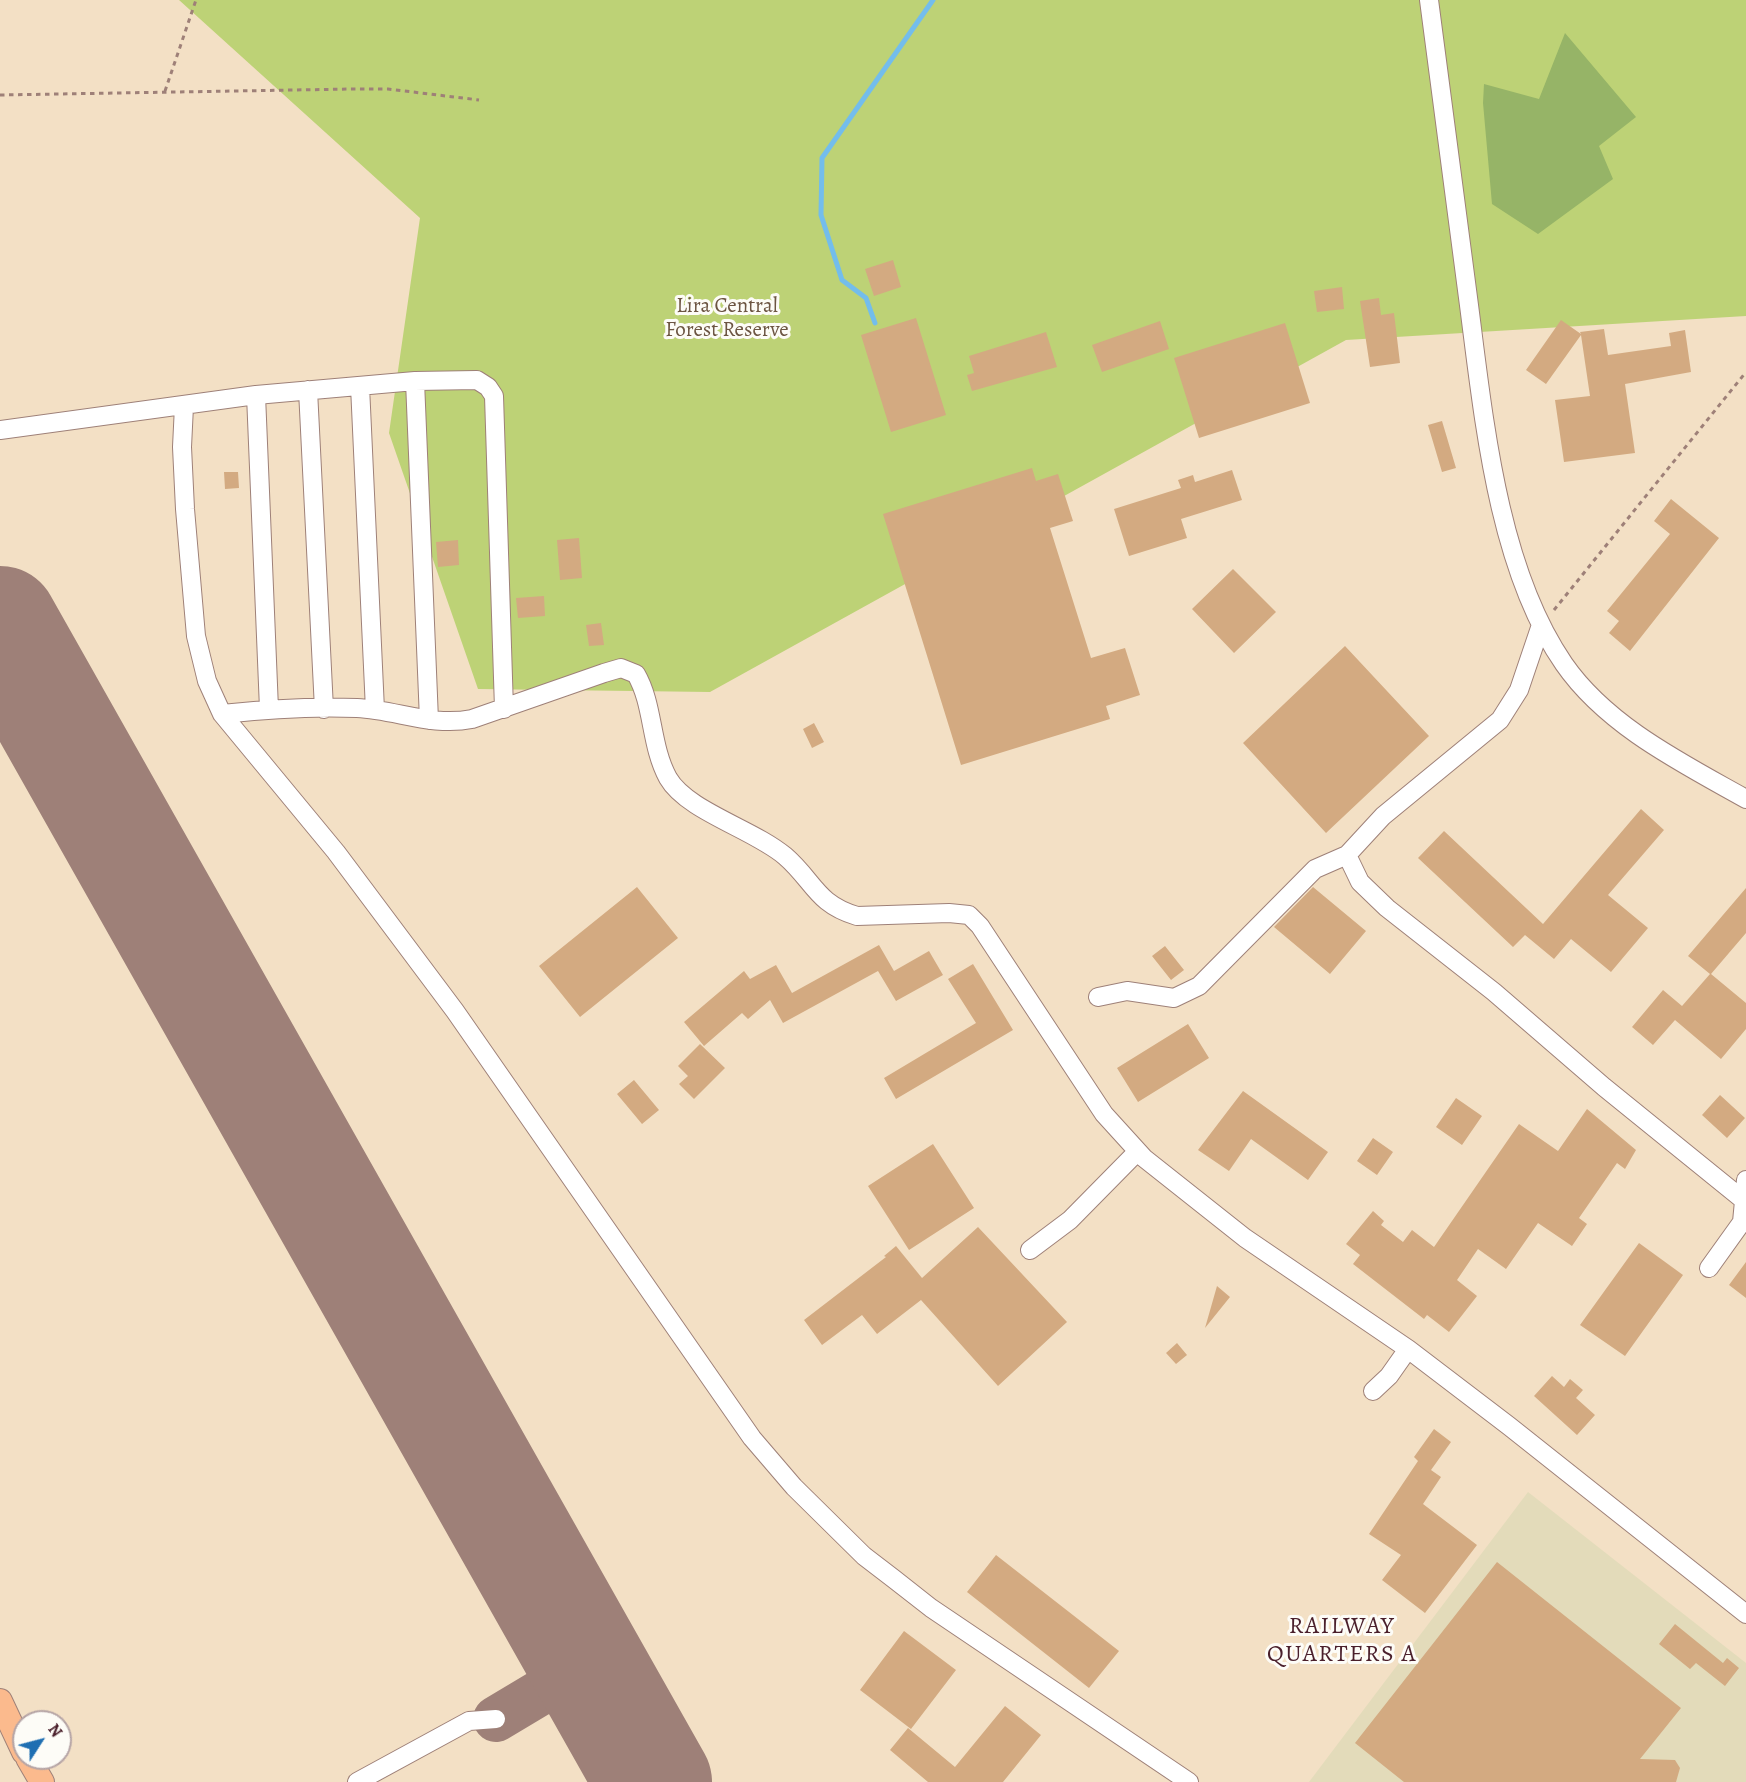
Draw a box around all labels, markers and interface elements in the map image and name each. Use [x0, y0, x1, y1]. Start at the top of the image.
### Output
park label: Lira Central Forest Reserve [665, 294, 789, 344]
district label: RAILWAY QUARTERS A [1267, 1613, 1417, 1669]
north arrow [12, 1710, 72, 1770]
text: N [43, 1719, 67, 1742]

